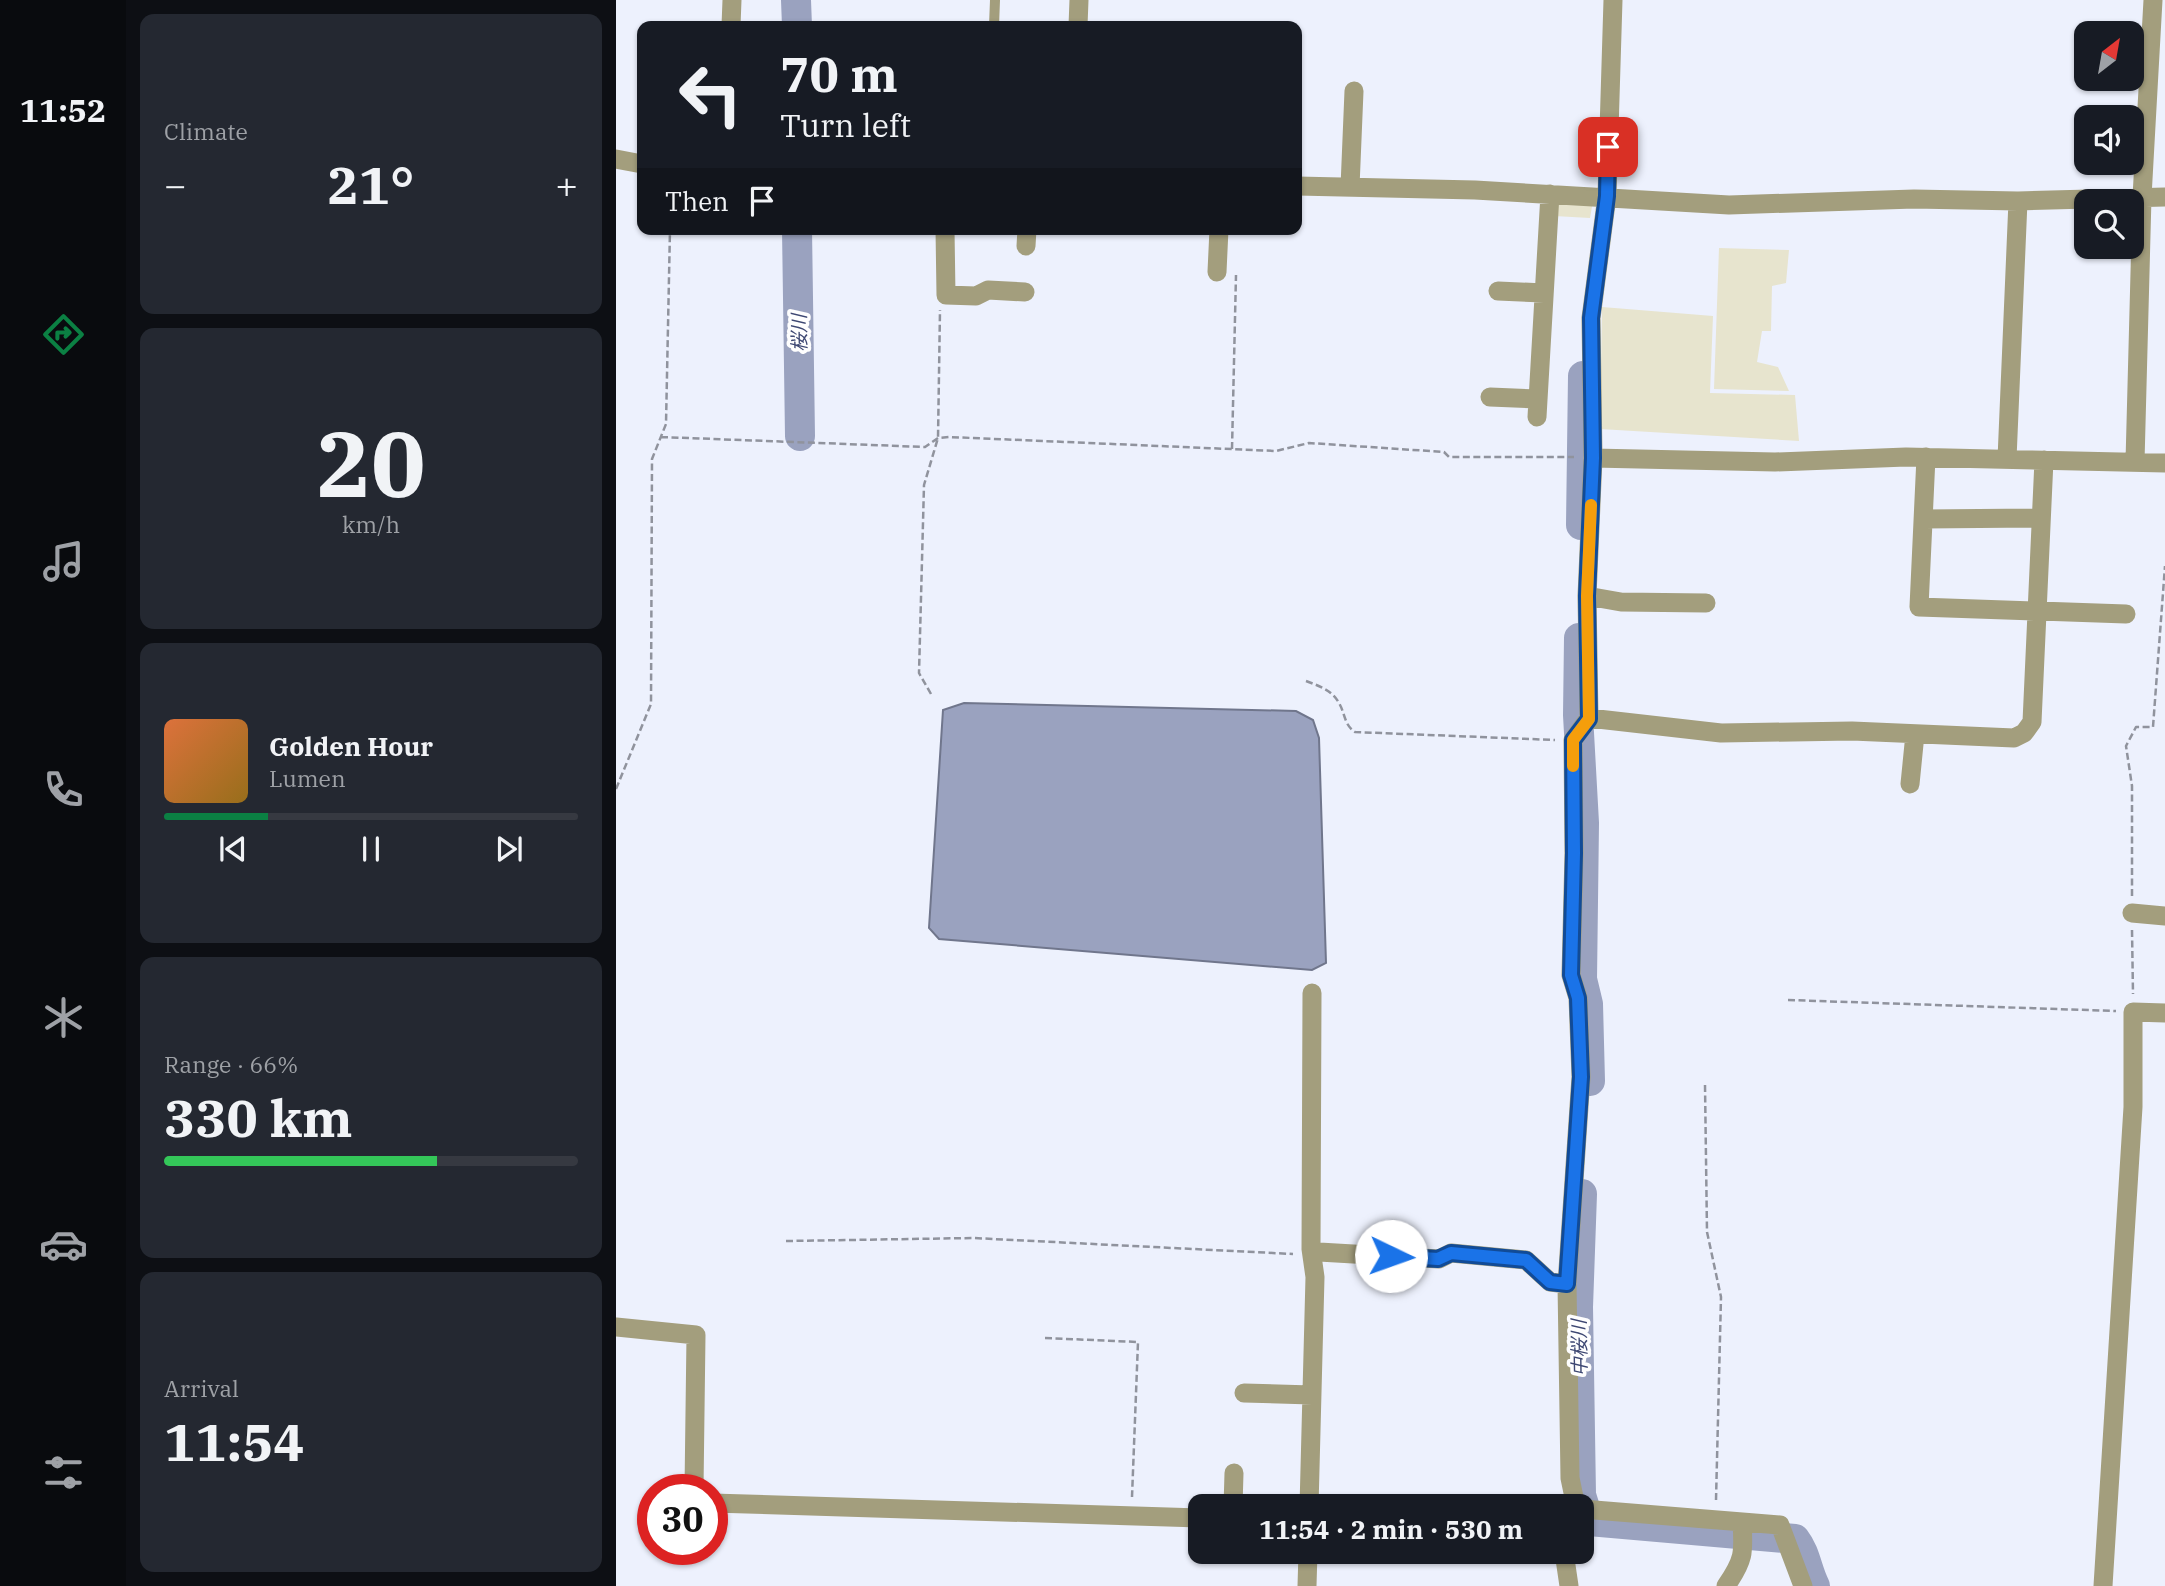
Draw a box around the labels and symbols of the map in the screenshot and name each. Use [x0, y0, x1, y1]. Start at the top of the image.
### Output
north arrow [2074, 21, 2144, 91]
pin [1578, 117, 1638, 177]
water label: 桜川 [787, 312, 811, 352]
position arrow [1354, 1219, 1428, 1293]
water label: 中桜川 [1566, 1317, 1591, 1377]
speed limit sign: 30 [637, 1474, 728, 1565]

